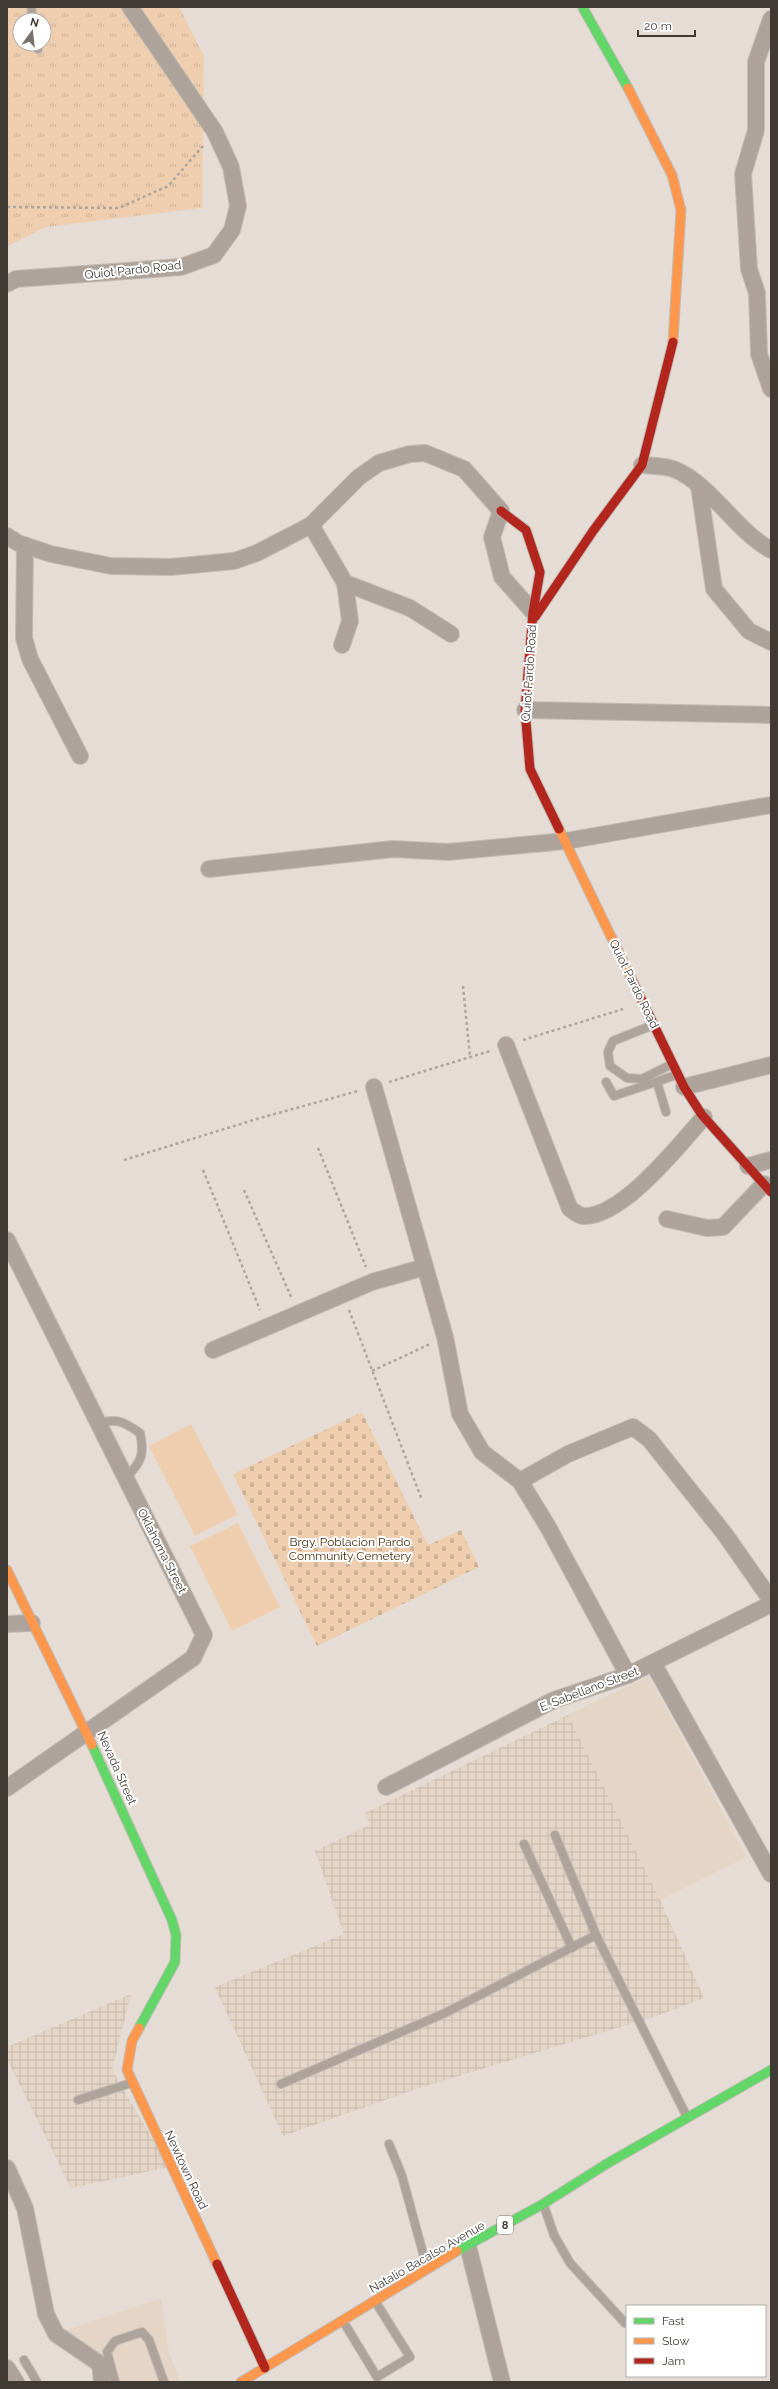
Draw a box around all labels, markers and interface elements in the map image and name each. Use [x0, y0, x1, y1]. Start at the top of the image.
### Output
north arrow [12, 12, 52, 52]
scale bar [638, 12, 695, 38]
text: N [29, 15, 40, 30]
text: 20 m [644, 19, 672, 33]
street label: Quiot Pardo Road [84, 258, 182, 282]
street label: Quiot Pardo Road [519, 624, 539, 722]
street label: Quiot Pardo Road [606, 937, 662, 1031]
street label: Oklahoma Street [135, 1506, 189, 1596]
park label: Brgy. Poblacion Pardo Community Cemetery [289, 1535, 412, 1563]
street label: E. Sabellano Street [538, 1664, 640, 1714]
street label: Nevada Street [95, 1729, 139, 1807]
street label: Newtown Road [162, 2128, 210, 2212]
road number: 8 [497, 2216, 513, 2234]
street label: Natalio Bacalso Avenue [367, 2218, 487, 2296]
legend [626, 2305, 766, 2377]
text: Fast [662, 2314, 685, 2328]
text: Slow [662, 2334, 689, 2348]
text: Jam [662, 2354, 685, 2368]

